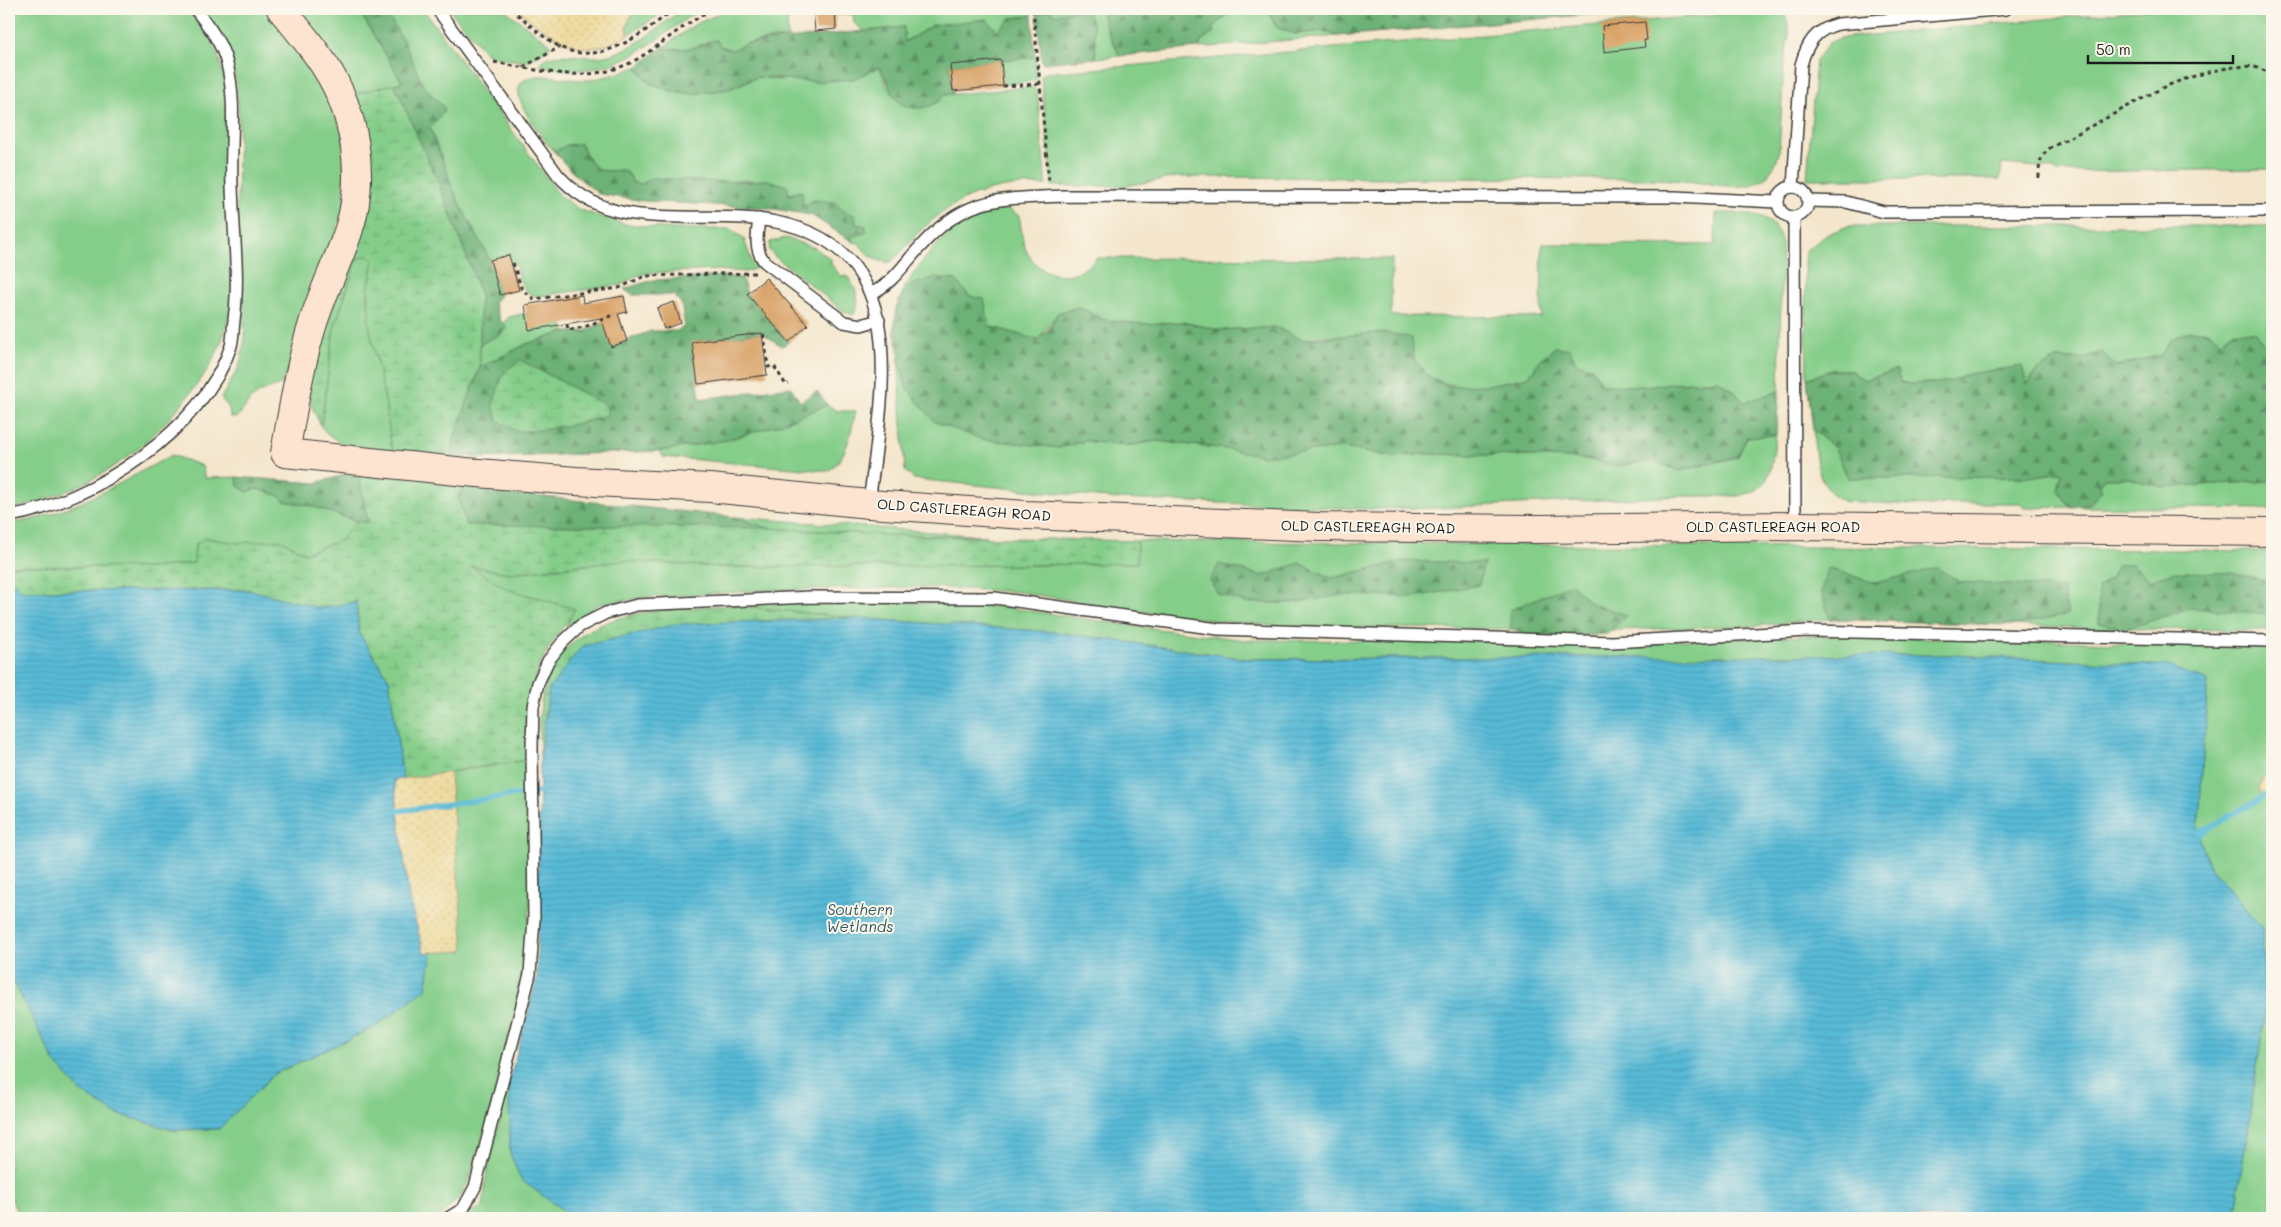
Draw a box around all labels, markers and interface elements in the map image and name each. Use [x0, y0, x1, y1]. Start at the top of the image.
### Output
scale bar [2088, 32, 2234, 64]
text: 50 m [2096, 39, 2131, 59]
street label: OLD CASTLEREAGH ROAD [876, 494, 1052, 525]
street label: OLD CASTLEREAGH ROAD [1281, 515, 1455, 538]
street label: OLD CASTLEREAGH ROAD [1686, 517, 1860, 536]
water label: Southern Wetlands [826, 899, 894, 936]

